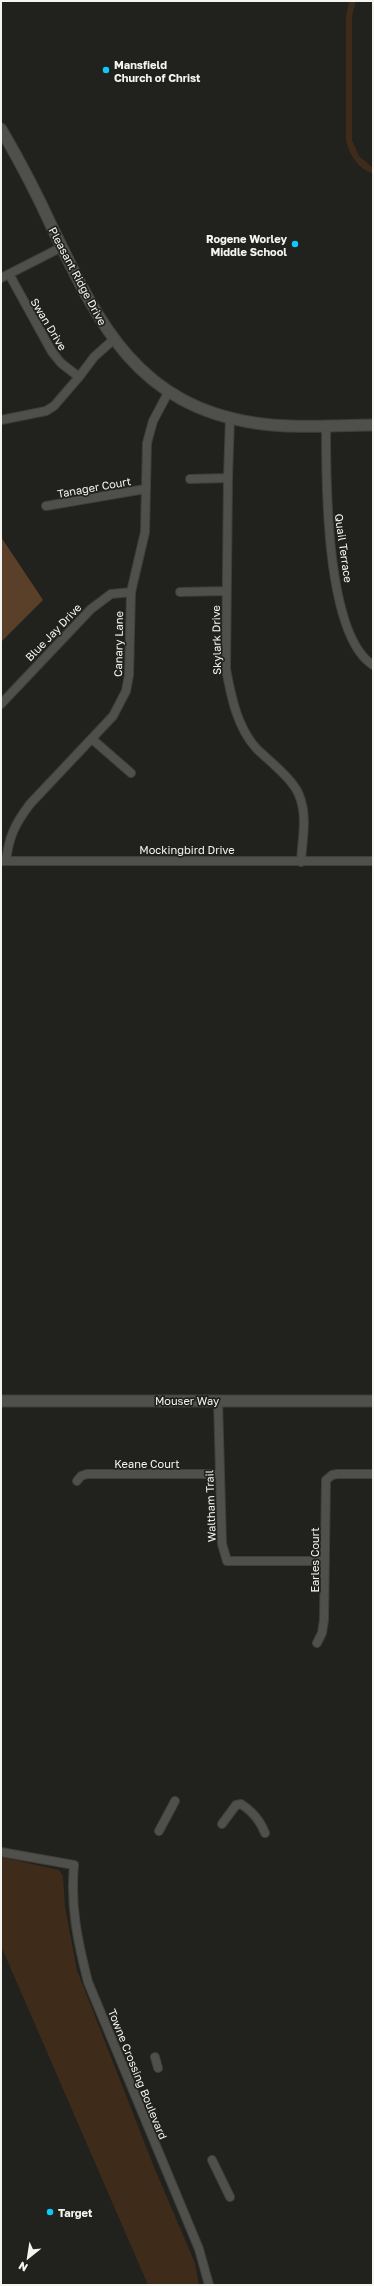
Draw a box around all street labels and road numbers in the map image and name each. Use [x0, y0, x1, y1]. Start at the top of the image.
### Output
street label: Pleasant Ridge Drive [47, 225, 109, 327]
street label: Swan Drive [28, 296, 70, 352]
street label: Tanager Court [56, 474, 132, 500]
street label: Quail Terrace [333, 513, 355, 583]
street label: Blue Jay Drive [22, 601, 84, 663]
street label: Skylark Drive [209, 605, 223, 675]
street label: Canary Lane [111, 611, 125, 677]
street label: Mockingbird Drive [139, 843, 235, 856]
street label: Mouser Way [155, 1394, 219, 1407]
street label: Keane Court [114, 1457, 180, 1470]
street label: Waltham Trail [202, 1469, 218, 1542]
street label: Earles Court [308, 1527, 321, 1593]
street label: Towne Crossing Boulevard [106, 2007, 170, 2141]

